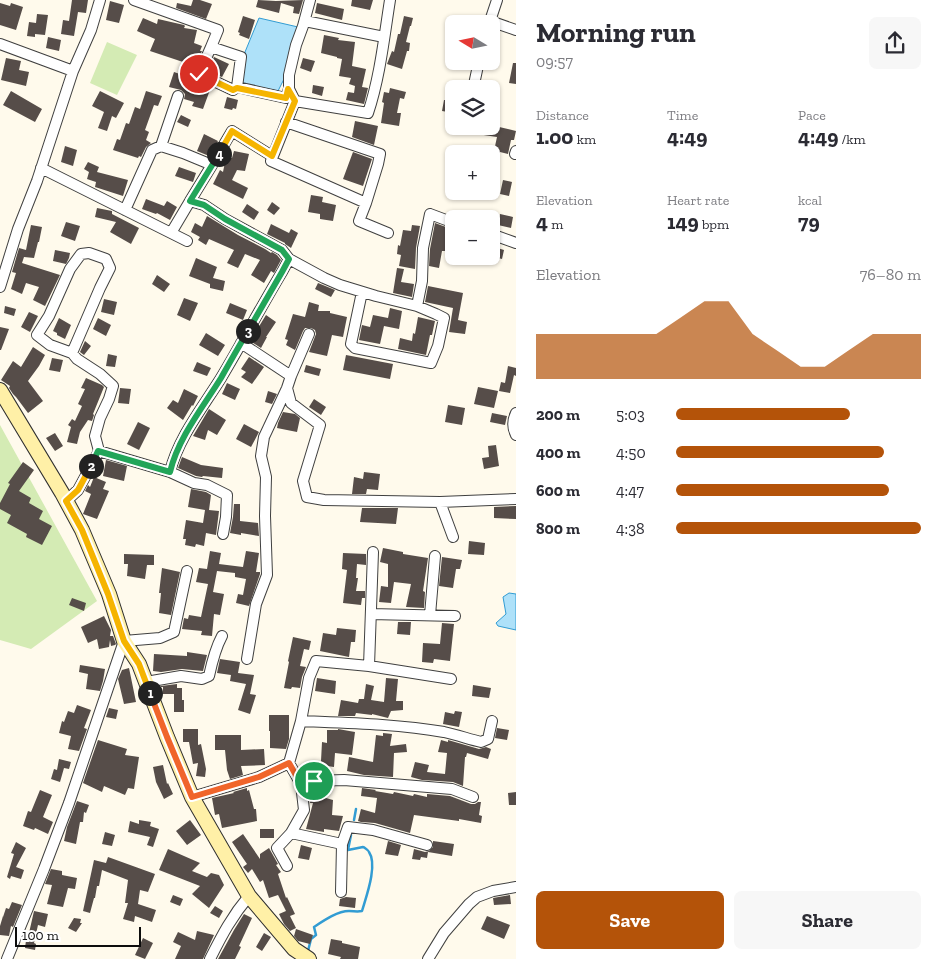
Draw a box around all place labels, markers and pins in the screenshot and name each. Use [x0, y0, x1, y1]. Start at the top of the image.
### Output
pin [178, 53, 220, 95]
pin: 4 [206, 142, 232, 166]
pin: 3 [236, 318, 260, 344]
pin: 2 [78, 454, 104, 478]
pin: 1 [138, 680, 162, 706]
pin [293, 760, 335, 802]

